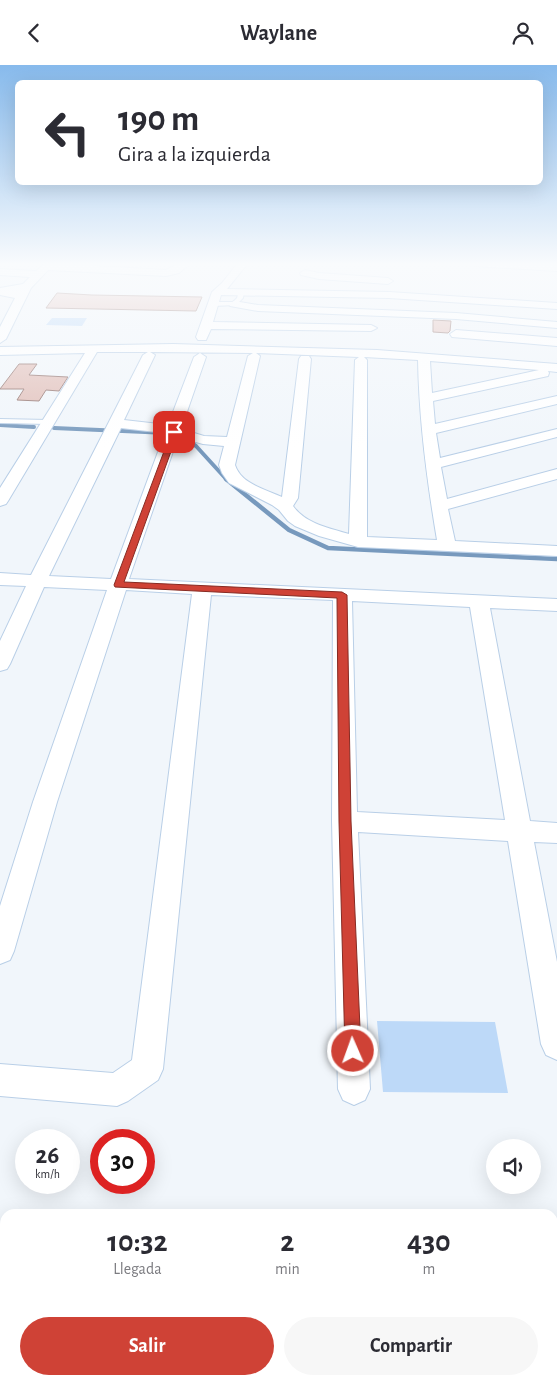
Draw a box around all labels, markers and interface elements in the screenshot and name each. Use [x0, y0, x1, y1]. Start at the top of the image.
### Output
icon: back [20, 19, 48, 47]
icon: person [509, 19, 537, 47]
text: Waylane [240, 22, 317, 44]
icon: left [35, 100, 100, 165]
text: 190 m [118, 102, 199, 137]
text: Gira a la izquierda [118, 143, 271, 165]
pin [153, 411, 195, 453]
icon: arrive [160, 418, 188, 446]
position arrow [326, 1024, 378, 1076]
speed limit sign: 30 [90, 1129, 155, 1194]
map controls [486, 1139, 541, 1194]
button: sound [486, 1139, 541, 1194]
text: 26 [36, 1143, 59, 1168]
text: km/h [35, 1168, 60, 1180]
text: 10:32 [107, 1227, 168, 1257]
text: 2 [280, 1227, 294, 1257]
text: 430 [407, 1227, 451, 1257]
text: Llegada [113, 1261, 162, 1277]
text: min [275, 1261, 300, 1277]
text: m [422, 1261, 435, 1277]
button: Salir [20, 1317, 274, 1375]
button: Compartir [284, 1317, 538, 1375]

